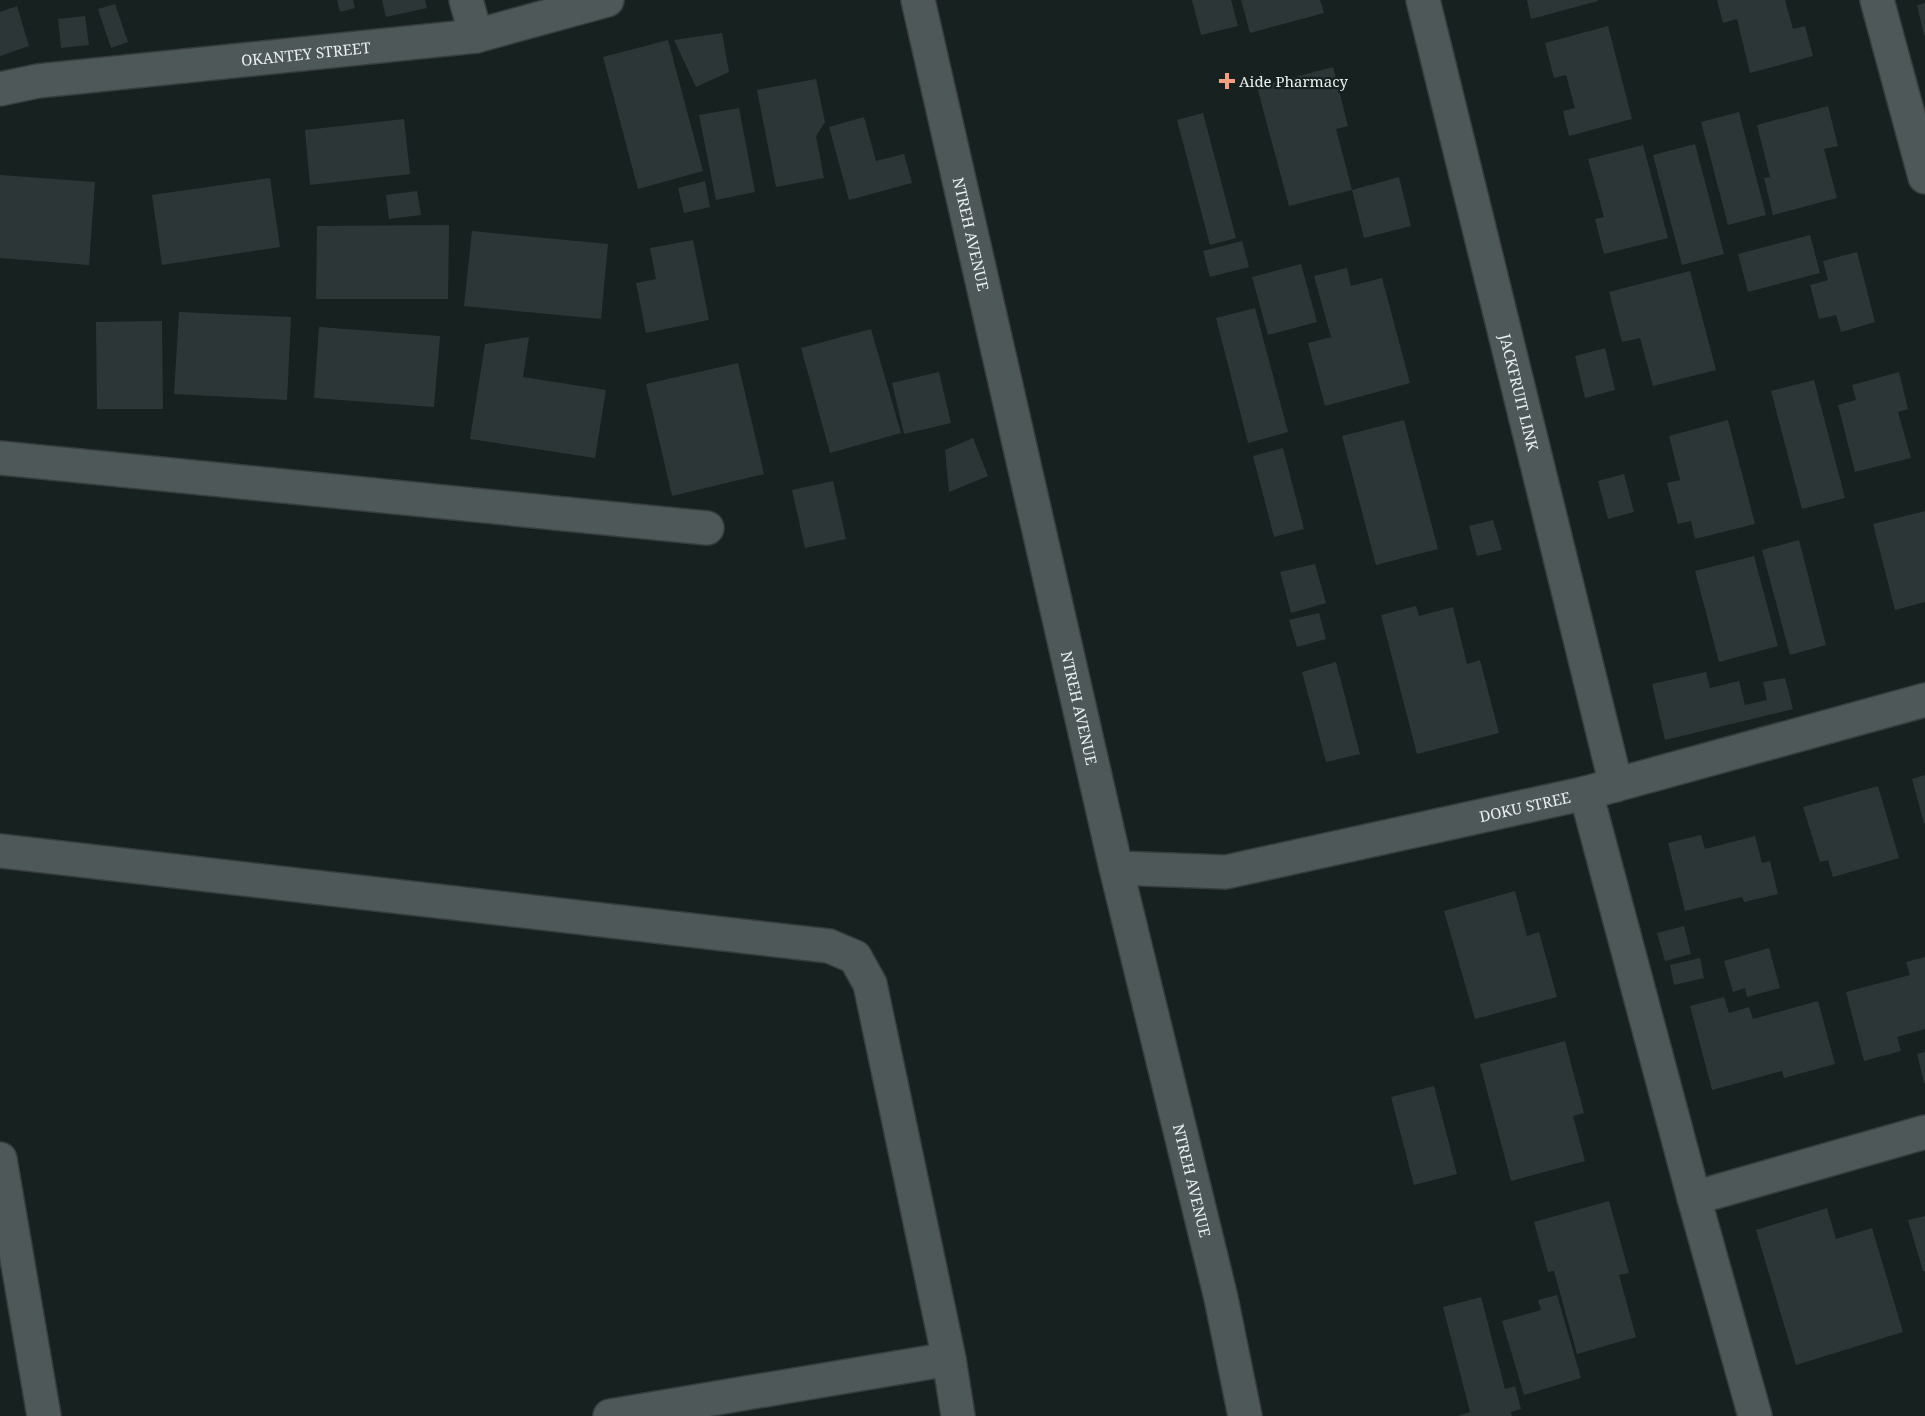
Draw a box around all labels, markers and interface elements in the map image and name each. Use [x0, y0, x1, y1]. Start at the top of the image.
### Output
street label: OKANTEY STREET [240, 37, 371, 70]
place label: Aide Pharmacy [1239, 71, 1349, 91]
marker: Aide Pharmacy [1220, 74, 1234, 88]
street label: NTREH AVENUE [949, 175, 994, 293]
street label: JACKFRUIT LINK [1495, 331, 1544, 454]
street label: NTREH AVENUE [1057, 649, 1102, 767]
street label: DOKU STREE [1477, 787, 1572, 826]
street label: NTREH AVENUE [1169, 1122, 1216, 1239]

